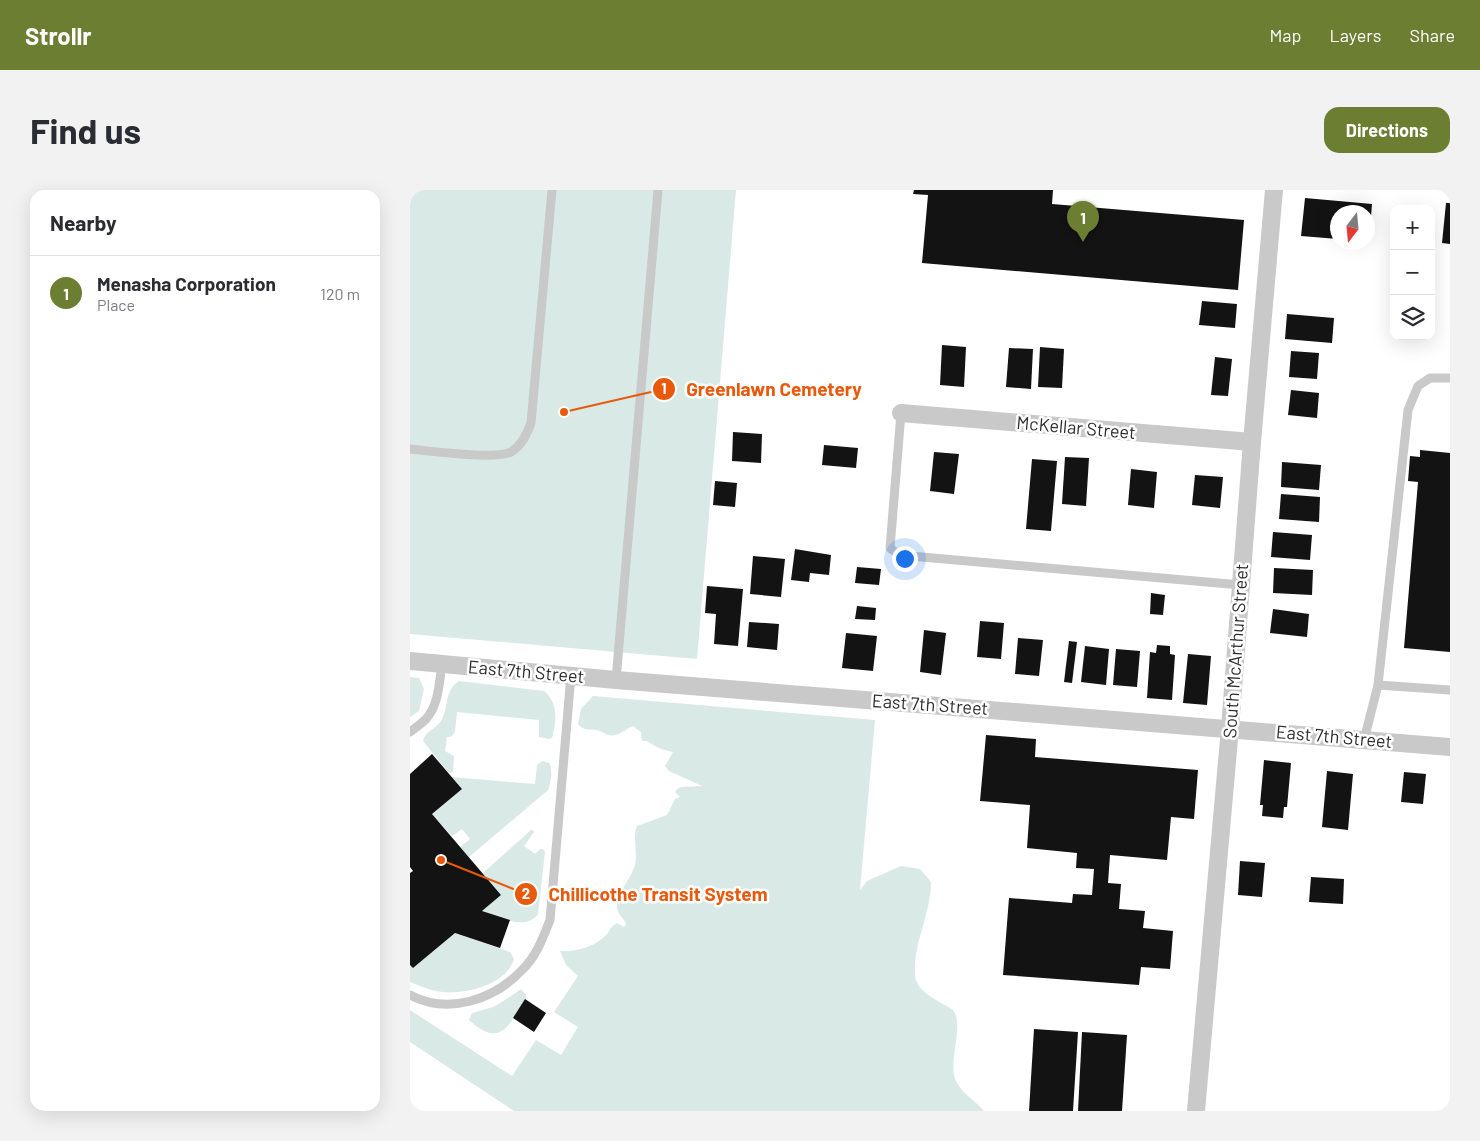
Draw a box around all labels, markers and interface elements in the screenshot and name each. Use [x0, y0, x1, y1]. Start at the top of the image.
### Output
text: Strollr [25, 21, 92, 50]
text: Map [1269, 24, 1301, 46]
text: Layers [1329, 24, 1382, 46]
text: Share [1410, 24, 1455, 46]
button: Directions [1324, 107, 1450, 153]
text: Find us [30, 109, 141, 151]
pin: 1 [1067, 201, 1099, 242]
north arrow [1330, 205, 1375, 250]
map controls [1390, 205, 1435, 340]
button: + [1390, 205, 1435, 250]
text: Nearby [50, 210, 116, 235]
button: − [1390, 250, 1435, 295]
text: Menasha Corporation [97, 272, 276, 295]
text: 1 [63, 284, 69, 303]
text: 120 m [320, 284, 360, 303]
text: Place [97, 295, 135, 314]
button: layers [1390, 295, 1435, 340]
callout: Greenlawn Cemetery [651, 372, 872, 406]
text: Greenlawn Cemetery [686, 377, 862, 400]
text: 1 [661, 379, 667, 397]
street label: McKellar Street [1016, 411, 1136, 443]
your location [892, 546, 918, 572]
street label: South McArthur Street [1218, 563, 1252, 739]
street label: East 7th Street [467, 655, 585, 687]
street label: East 7th Street [871, 689, 989, 719]
street label: East 7th Street [1275, 720, 1393, 752]
callout: Chillicothe Transit System [514, 877, 778, 911]
text: Chillicothe Transit System [548, 882, 768, 905]
text: 2 [522, 884, 530, 902]

